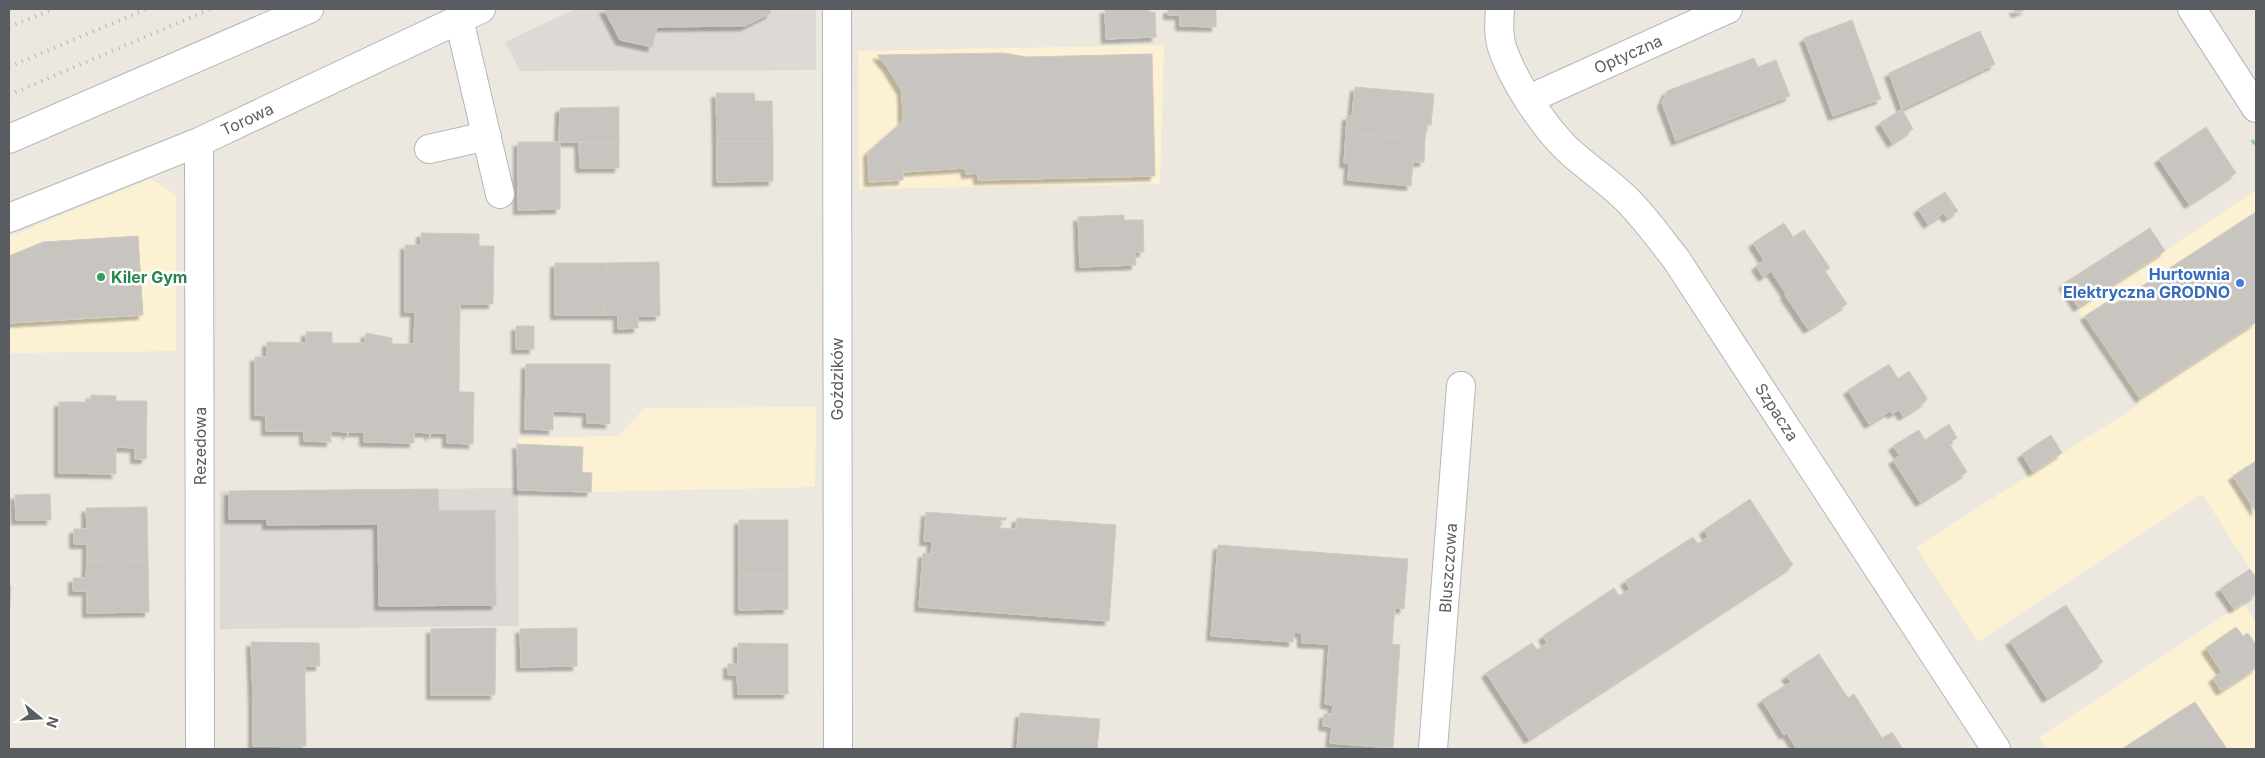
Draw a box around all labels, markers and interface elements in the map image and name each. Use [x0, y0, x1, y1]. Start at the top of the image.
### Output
street label: Optyczna [1591, 30, 1665, 78]
street label: Torowa [217, 98, 277, 140]
place label: Hurtownia Elektryczna GRODNO [2063, 264, 2230, 302]
place label: Kiler Gym [111, 267, 187, 287]
marker: Kiler Gym [95, 271, 107, 283]
marker: Hurtownia Elektryczna GRODNO [2234, 277, 2246, 289]
street label: Goździków [827, 337, 847, 421]
street label: Szpacza [1751, 379, 1803, 445]
street label: Rezedowa [190, 407, 210, 485]
street label: Bluszczowa [1435, 523, 1461, 613]
north arrow [15, 693, 65, 743]
text: N [43, 714, 63, 730]

